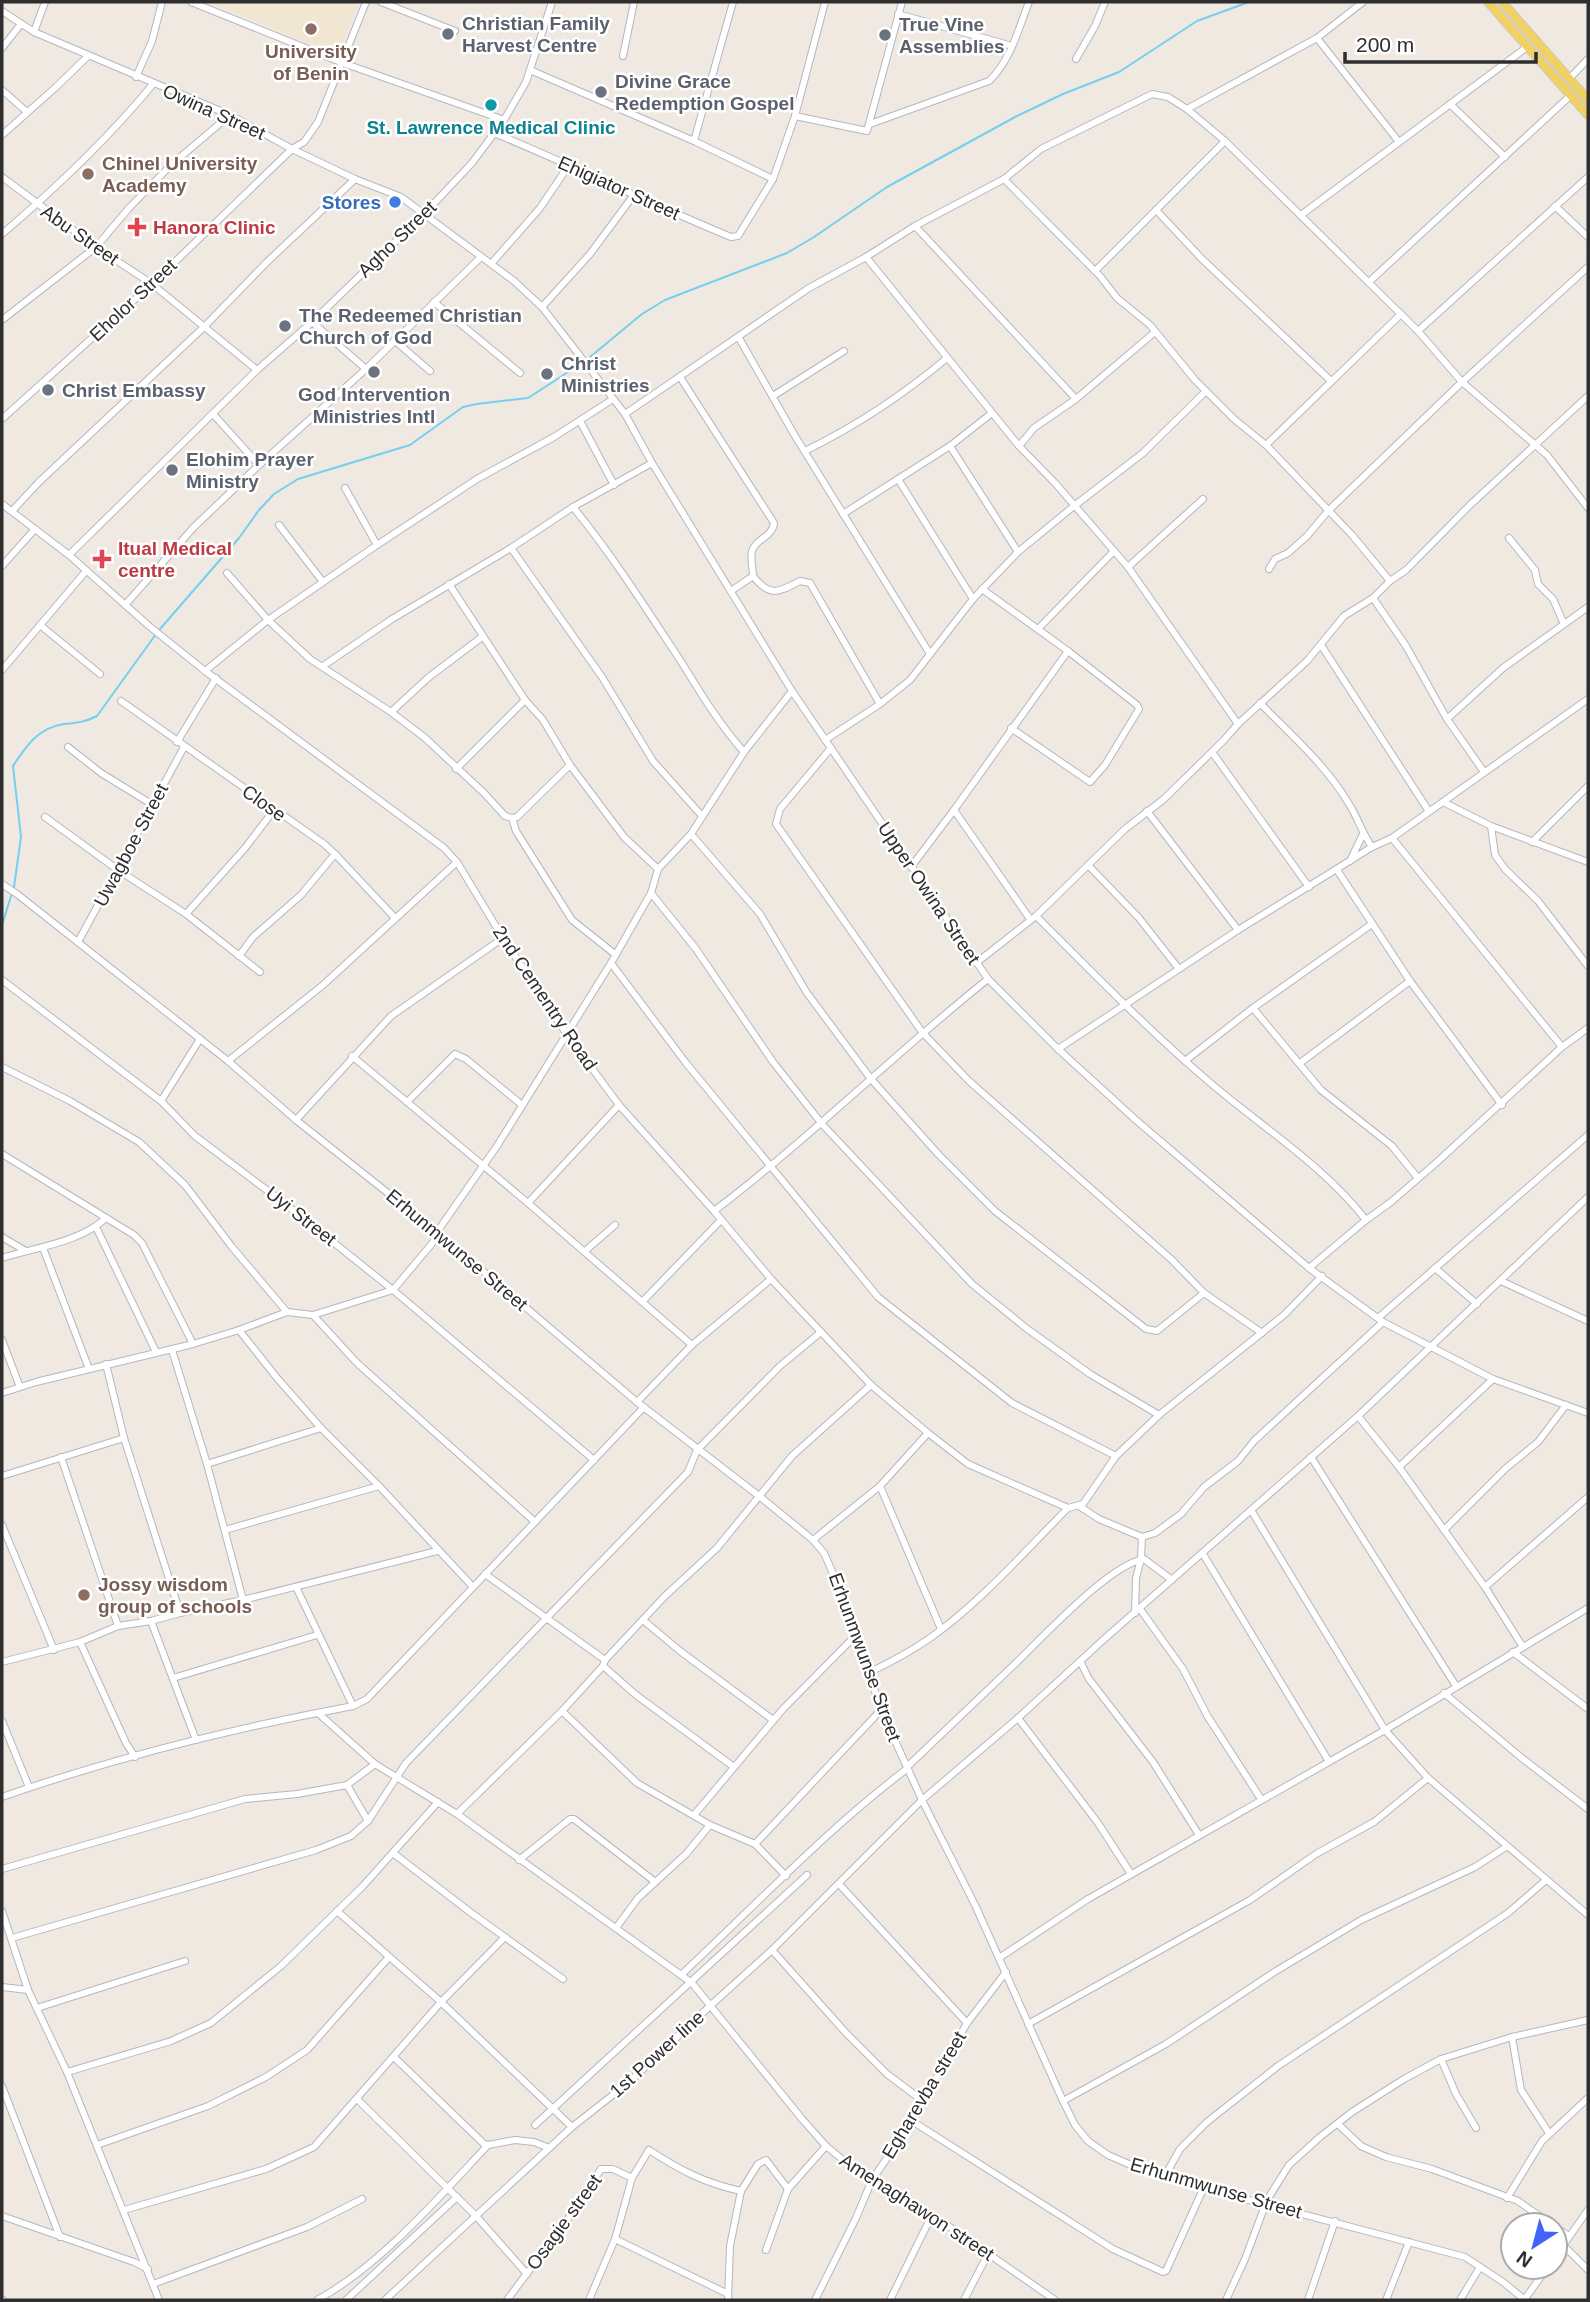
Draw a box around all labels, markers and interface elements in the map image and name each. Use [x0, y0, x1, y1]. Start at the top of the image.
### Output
place label: Christian Family Harvest Centre [462, 13, 610, 56]
place label: True Vine Assemblies [899, 14, 1005, 57]
marker: University of Benin [303, 21, 319, 37]
scale bar [1345, 21, 1536, 65]
marker: Christian Family Harvest Centre [440, 26, 456, 42]
marker: True Vine Assemblies [877, 27, 893, 43]
text: 200 m [1356, 33, 1414, 56]
place label: University of Benin [265, 41, 357, 84]
place label: Divine Grace Redemption Gospel [615, 71, 794, 114]
street label: Owina Street [160, 80, 269, 144]
marker: Divine Grace Redemption Gospel [593, 84, 609, 100]
marker: St. Lawrence Medical Clinic [483, 97, 499, 113]
place label: St. Lawrence Medical Clinic [366, 117, 616, 138]
street label: Ehigiator Street [555, 152, 684, 225]
place label: Chinel University Academy [102, 153, 258, 196]
marker: Chinel University Academy [80, 166, 96, 182]
place label: Stores [322, 192, 381, 213]
marker: Stores [387, 194, 403, 210]
street label: Agho Street [354, 196, 441, 281]
street label: Abu Street [37, 201, 123, 270]
marker: Hanora Clinic [127, 217, 147, 237]
place label: Hanora Clinic [153, 217, 276, 238]
street label: Eholor Street [85, 254, 181, 345]
place label: The Redeemed Christian Church of God [299, 305, 522, 348]
marker: The Redeemed Christian Church of God [277, 318, 293, 334]
place label: Christ Ministries [561, 353, 650, 396]
marker: God Intervention Ministries Intl [366, 364, 382, 380]
marker: Christ Ministries [539, 366, 555, 382]
place label: Christ Embassy [62, 380, 206, 401]
marker: Christ Embassy [40, 382, 56, 398]
place label: God Intervention Ministries Intl [298, 384, 450, 427]
place label: Elohim Prayer Ministry [186, 449, 314, 492]
marker: Elohim Prayer Ministry [164, 462, 180, 478]
place label: Itual Medical centre [118, 538, 232, 581]
marker: Itual Medical centre [92, 549, 112, 569]
street label: Uwagboe Street [90, 779, 173, 910]
street label: Close [238, 780, 290, 826]
street label: Upper Owina Street [874, 818, 985, 969]
street label: 2nd Cementry Road [489, 922, 601, 1074]
street label: Uyi Street [262, 1182, 341, 1250]
street label: Erhunmwunse Street [382, 1185, 532, 1316]
street label: Erhunmwunse Street [825, 1570, 905, 1745]
place label: Jossy wisdom group of schools [98, 1574, 252, 1617]
marker: Jossy wisdom group of schools [76, 1587, 92, 1603]
street label: 1st Power line [606, 2006, 708, 2102]
street label: Egharevba street [878, 2027, 971, 2162]
street label: Amenaghawon street [836, 2149, 999, 2265]
street label: Erhunmwunse Street [1128, 2153, 1305, 2223]
street label: Osagie street [522, 2170, 606, 2274]
north arrow [1499, 2211, 1569, 2281]
text: N [1513, 2247, 1536, 2272]

